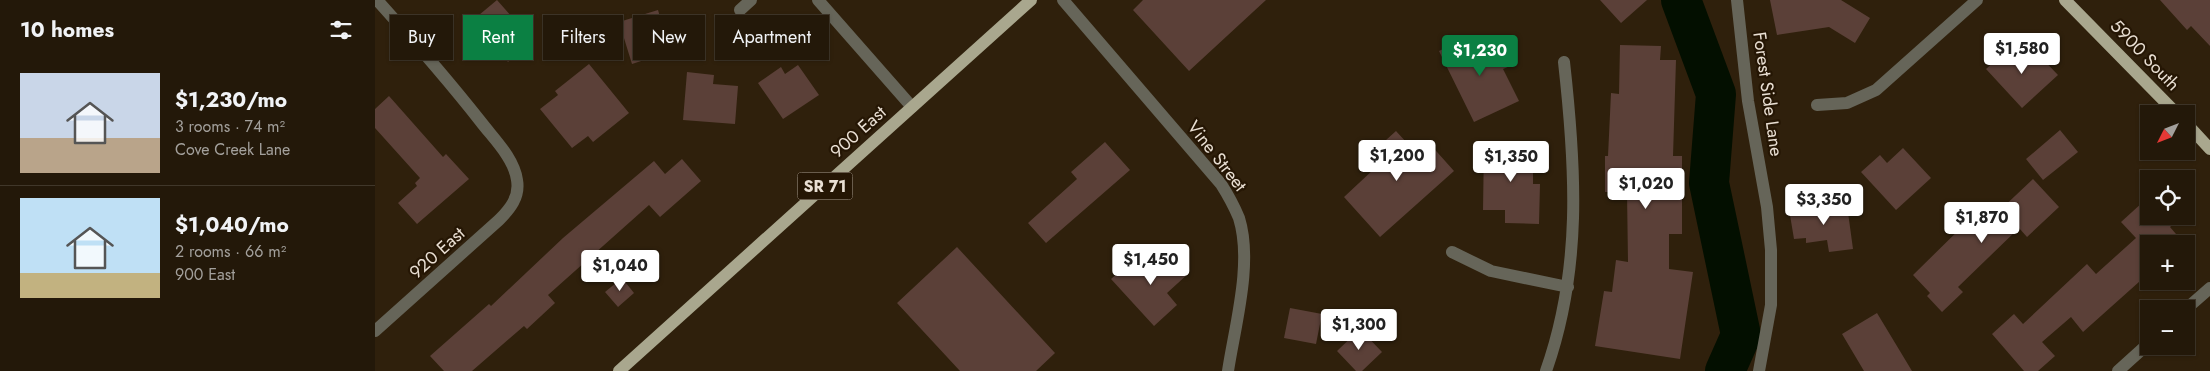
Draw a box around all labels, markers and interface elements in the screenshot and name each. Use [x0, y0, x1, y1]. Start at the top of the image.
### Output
street label: 5900 South [2104, 13, 2186, 97]
text: 10 homes [20, 15, 114, 45]
chip: Buy [390, 15, 453, 60]
chip: Rent [463, 15, 533, 60]
chip: Filters [543, 15, 623, 60]
chip: New [633, 15, 705, 60]
chip: Apartment [715, 15, 829, 60]
icon: filters [327, 16, 355, 44]
street label: Forest Side Lane [1746, 30, 1790, 158]
pin: $1,580 [1981, 32, 2063, 75]
pin: $1,230 [1439, 34, 1521, 77]
text: $1,580 [1995, 37, 2049, 60]
text: $1,230 [1453, 39, 1507, 62]
text: $1,230/mo [175, 85, 287, 115]
icon: home [60, 93, 120, 153]
street label: 900 East [824, 99, 892, 164]
north arrow [2140, 105, 2195, 160]
map controls [2140, 105, 2195, 355]
text: 3 rooms · 74 m² [175, 115, 285, 138]
street label: Vine Street [1181, 115, 1253, 197]
text: Cove Creek Lane [175, 138, 290, 161]
pin: $1,200 [1356, 140, 1438, 182]
pin: $1,350 [1470, 140, 1552, 183]
text: $1,200 [1370, 144, 1424, 167]
text: $1,350 [1484, 145, 1538, 168]
pin: $1,020 [1605, 168, 1687, 210]
button: locate [2140, 170, 2195, 225]
road number: SR 71 [797, 172, 853, 200]
text: $1,020 [1619, 172, 1673, 195]
pin: $3,350 [1783, 184, 1865, 226]
text: $3,350 [1796, 188, 1852, 211]
pin: $1,870 [1941, 202, 2023, 244]
text: $1,870 [1955, 206, 2009, 229]
text: $1,040/mo [175, 210, 289, 240]
icon: home [60, 218, 120, 278]
street label: 920 East [403, 220, 471, 285]
button: + [2140, 235, 2195, 290]
text: 2 rooms · 66 m² [175, 240, 286, 263]
pin: $1,450 [1110, 244, 1192, 286]
text: $1,450 [1123, 248, 1179, 271]
pin: $1,040 [579, 250, 661, 292]
text: $1,040 [592, 254, 648, 277]
text: 900 East [175, 263, 235, 286]
button: − [2140, 300, 2195, 355]
pin: $1,300 [1318, 308, 1400, 351]
text: $1,300 [1332, 313, 1386, 336]

